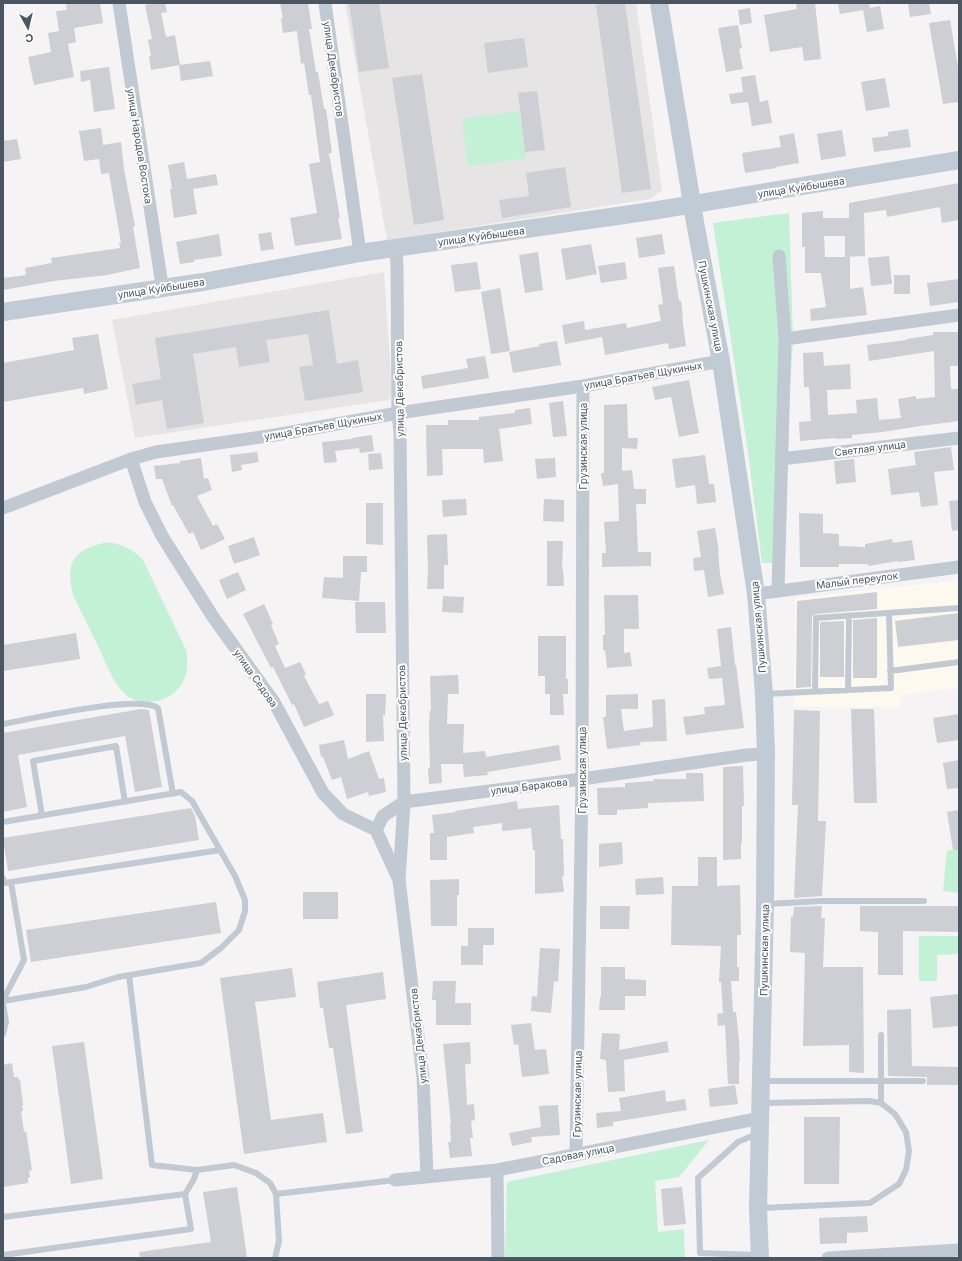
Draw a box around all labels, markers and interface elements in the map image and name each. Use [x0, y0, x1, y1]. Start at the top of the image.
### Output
north arrow [8, 8, 48, 48]
street label: улица Декабристов [321, 21, 347, 118]
text: С [24, 30, 34, 45]
street label: улица Народов Востока [125, 87, 155, 205]
street label: улица Куйбышева [757, 174, 845, 200]
street label: улица Куйбышева [437, 224, 525, 248]
street label: Пушкинская улица [696, 260, 726, 352]
street label: улица Куйбышева [117, 275, 205, 301]
street label: улица Декабристов [392, 341, 406, 437]
street label: улица Братьев Щукиных [583, 359, 703, 391]
street label: Грузинская улица [577, 403, 589, 489]
street label: улица Братьев Щукиных [263, 410, 383, 442]
street label: Светлая улица [834, 438, 906, 458]
street label: Малый переулок [815, 569, 899, 591]
street label: Пушкинская улица [748, 581, 768, 673]
street label: улица Седова [232, 647, 280, 709]
street label: улица Декабристов [395, 665, 409, 761]
street label: Грузинская улица [576, 727, 588, 813]
street label: улица Баракова [490, 775, 568, 797]
street label: Пушкинская улица [757, 904, 771, 996]
street label: улица Декабристов [407, 987, 429, 1084]
street label: Грузинская улица [570, 1050, 584, 1138]
street label: Садовая улица [541, 1141, 615, 1167]

